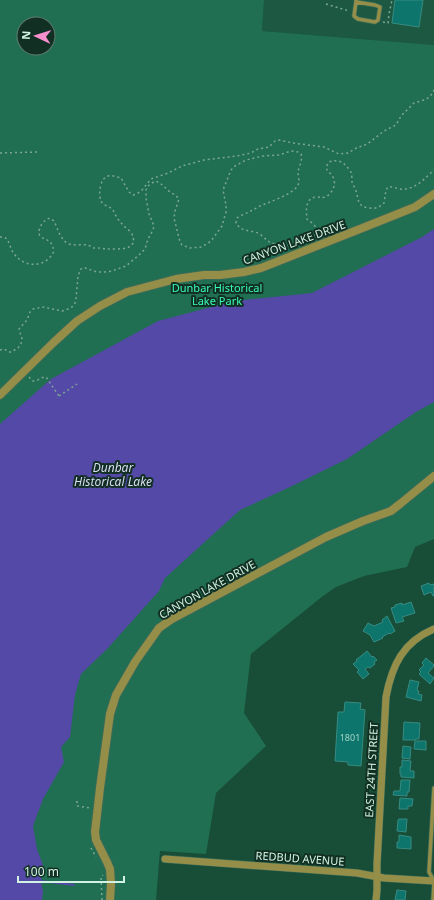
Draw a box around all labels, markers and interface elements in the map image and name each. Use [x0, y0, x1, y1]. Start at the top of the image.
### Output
north arrow [16, 16, 56, 56]
text: N [18, 30, 33, 40]
street label: CANYON LAKE DRIVE [241, 216, 347, 268]
park label: Dunbar Historical Lake Park [172, 280, 262, 308]
water label: Dunbar Historical Lake [74, 459, 152, 490]
street label: CANYON LAKE DRIVE [156, 556, 258, 622]
street label: EAST 24TH STREET [361, 722, 381, 818]
house number: 1801 [340, 731, 360, 744]
street label: REDBUD AVENUE [255, 847, 345, 869]
scale bar [18, 858, 124, 884]
text: 100 m [24, 863, 59, 880]

